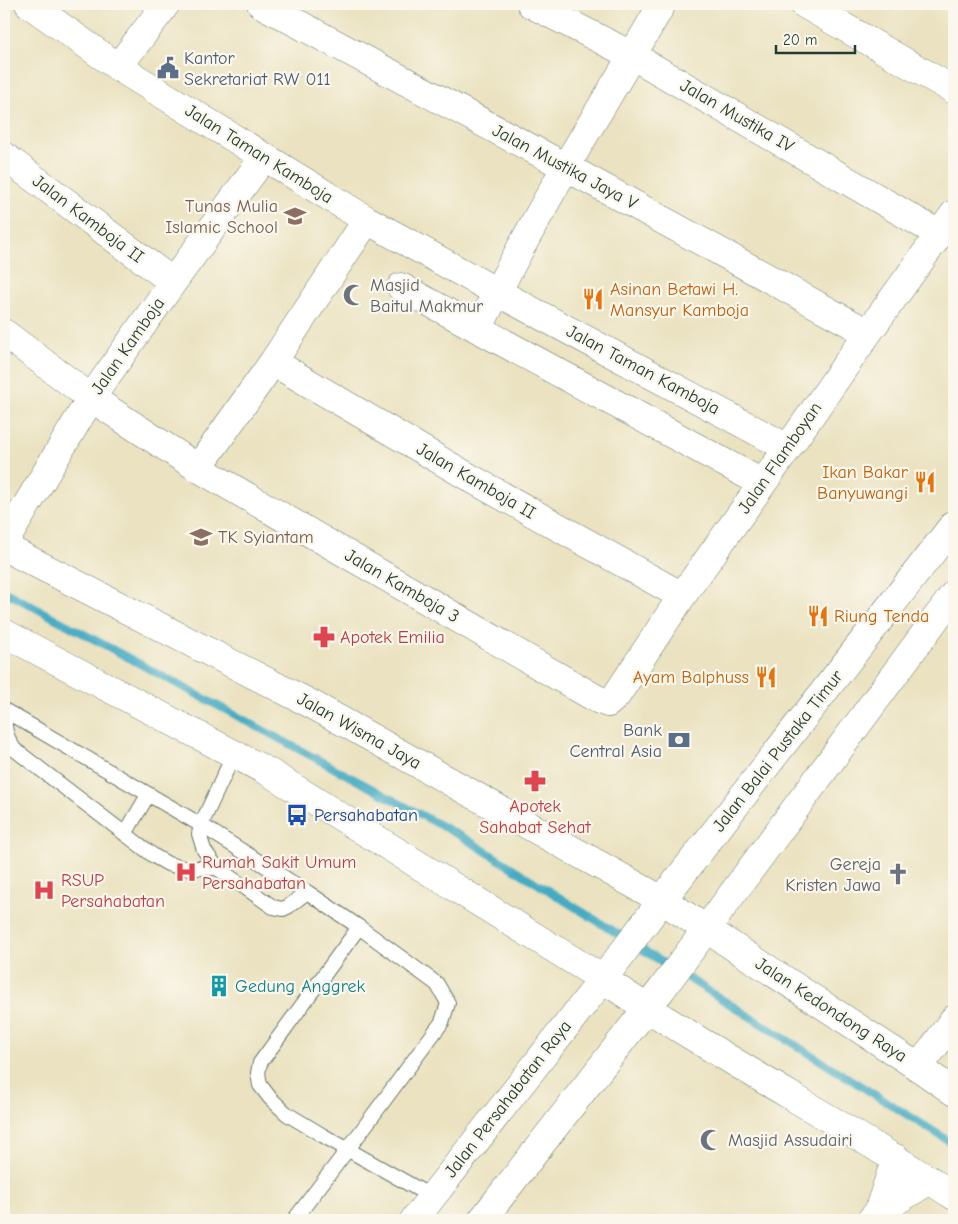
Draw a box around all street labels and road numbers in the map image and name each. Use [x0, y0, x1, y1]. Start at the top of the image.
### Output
street label: Jalan Mustika IV [676, 75, 798, 157]
street label: Jalan Taman Kamboja [181, 100, 337, 208]
street label: Jalan Mustika Jaya V [489, 120, 642, 214]
street label: Jalan Kamboja II [28, 170, 148, 268]
street label: Jalan Kamboja [87, 293, 169, 399]
street label: Jalan Taman Kamboja [563, 321, 723, 419]
street label: Jalan Flamboyan [734, 398, 826, 518]
street label: Jalan Kamboja II [413, 438, 539, 524]
street label: Jalan Kamboja 3 [341, 545, 463, 627]
street label: Jalan Balai Pustaka Timur [708, 665, 848, 836]
street label: Jalan Wisma Jaya [293, 688, 425, 774]
street label: Jalan Kedondong Raya [751, 953, 911, 1067]
street label: Jalan Persahabatan Raya [440, 1016, 576, 1182]

